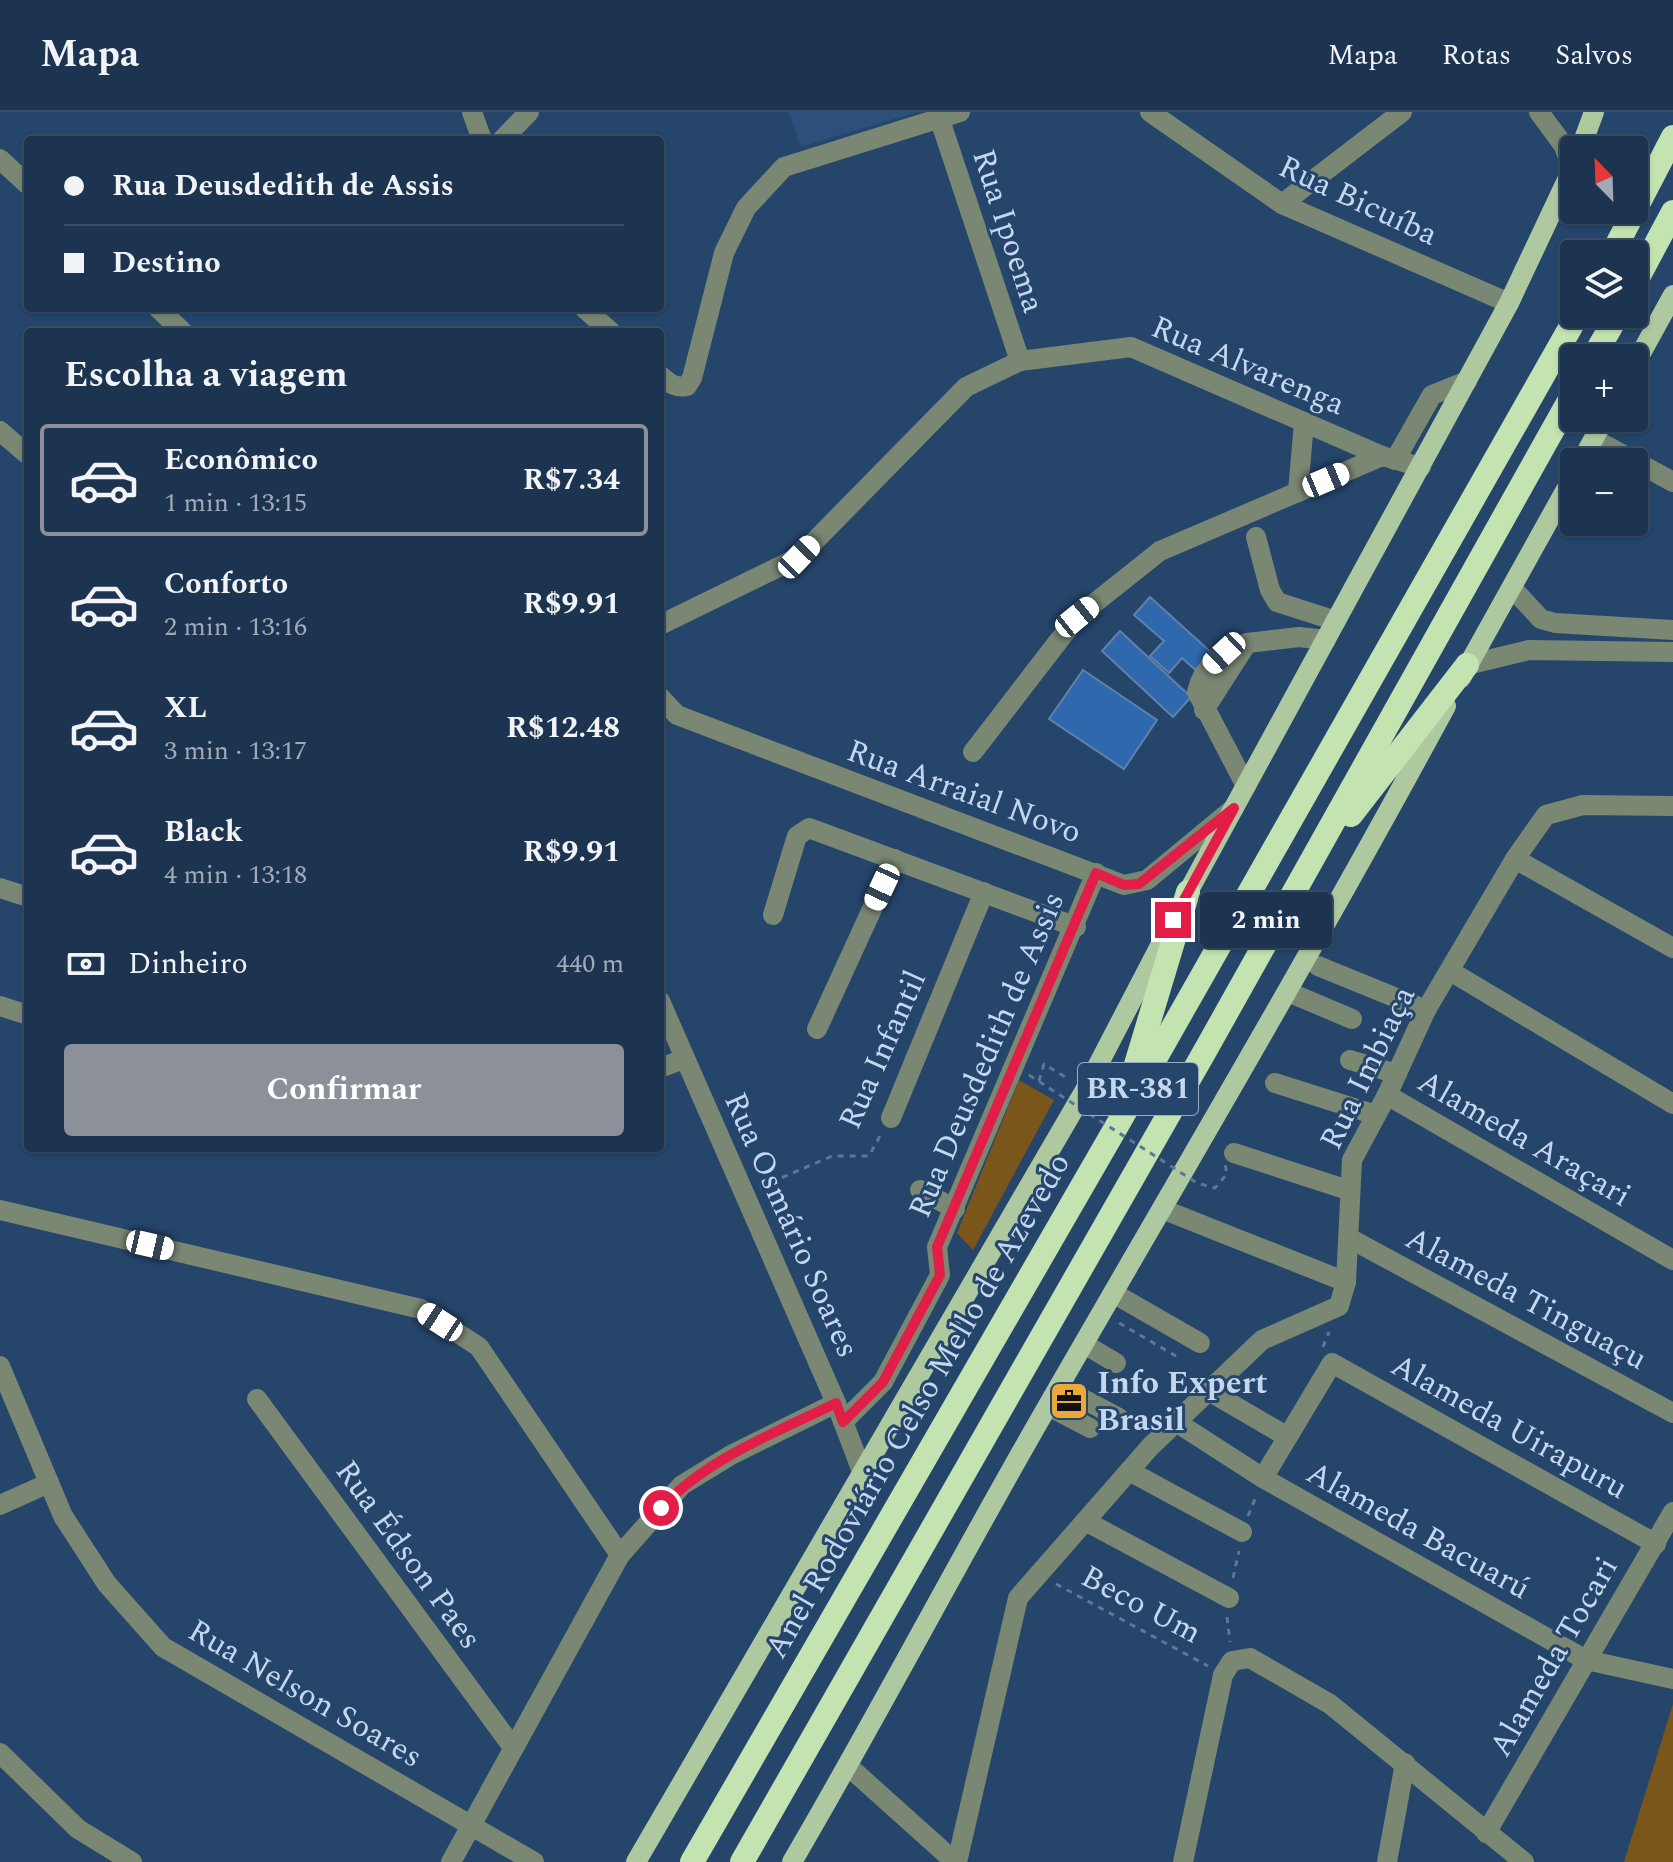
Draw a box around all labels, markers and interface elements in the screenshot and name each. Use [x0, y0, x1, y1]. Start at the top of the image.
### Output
text: Mapa [40, 26, 139, 84]
text: Mapa [1328, 34, 1398, 77]
text: Rotas [1442, 34, 1511, 77]
text: Salvos [1555, 34, 1633, 77]
north arrow [1560, 136, 1648, 224]
map controls [1560, 136, 1648, 536]
street label: Rua Ipoema [959, 143, 1058, 319]
street label: Rua Bicuíba [1270, 143, 1446, 259]
text: Rua Deusdedith de Assis [112, 163, 454, 209]
text: Destino [112, 240, 221, 286]
button: layers [1560, 240, 1648, 328]
street label: Rua Alvarenga [1143, 303, 1353, 429]
button: + [1560, 344, 1648, 432]
text: Escolha a viagem [64, 348, 348, 403]
text: Econômico [164, 437, 318, 483]
icon: car [68, 444, 140, 516]
button: − [1560, 448, 1648, 536]
text: R$7.34 [523, 457, 620, 503]
car [1299, 460, 1353, 500]
text: 1 min · 13:15 [164, 483, 307, 523]
car [774, 531, 824, 583]
text: Conforto [164, 561, 288, 607]
icon: car [68, 568, 140, 640]
text: R$9.91 [523, 581, 620, 627]
car [1051, 593, 1103, 641]
text: 2 min · 13:16 [164, 607, 307, 647]
car [1198, 628, 1250, 678]
text: XL [164, 685, 207, 731]
icon: car [68, 692, 140, 764]
text: R$12.48 [506, 705, 620, 751]
street label: Rua Arraial Novo [840, 727, 1088, 857]
text: 3 min · 13:17 [164, 731, 307, 771]
text: Black [164, 809, 243, 855]
icon: car [68, 816, 140, 888]
text: R$9.91 [523, 829, 620, 875]
text: 4 min · 13:18 [164, 855, 307, 895]
car [861, 860, 903, 914]
street label: Rua Deusdedith de Assis [896, 884, 1078, 1226]
callout: 2 min [1201, 892, 1333, 948]
text: 2 min [1231, 900, 1301, 940]
route end [1155, 902, 1191, 938]
text: Dinheiro [128, 941, 248, 987]
icon: cash [64, 942, 108, 986]
text: 440 m [556, 944, 624, 984]
street label: Rua Infantil [826, 963, 940, 1137]
street label: Rua Imbiaça [1307, 977, 1429, 1158]
button: Confirmar [64, 1044, 624, 1136]
street label: Alameda Araçari [1408, 1058, 1640, 1220]
road number: BR-381 [1078, 1063, 1198, 1115]
street label: Rua Osmário Soares [710, 1084, 872, 1366]
street label: Anel Rodoviário Celso Mello de Azevedo [752, 1144, 1084, 1668]
street label: Alameda Tinguaçu [1396, 1215, 1656, 1383]
car [124, 1228, 176, 1262]
car [413, 1299, 467, 1345]
street label: Alameda Uirapuru [1382, 1342, 1636, 1513]
place label: Info Expert Brasil [1097, 1359, 1268, 1445]
office icon: Info Expert Brasil [1048, 1380, 1090, 1422]
street label: Alameda Bacuarú [1297, 1449, 1539, 1613]
street label: Rua Édson Paes [322, 1450, 494, 1660]
route start [643, 1490, 679, 1526]
street label: Alameda Tocari [1477, 1548, 1631, 1766]
street label: Beco Um [1072, 1553, 1210, 1657]
street label: Rua Nelson Soares [179, 1607, 431, 1781]

